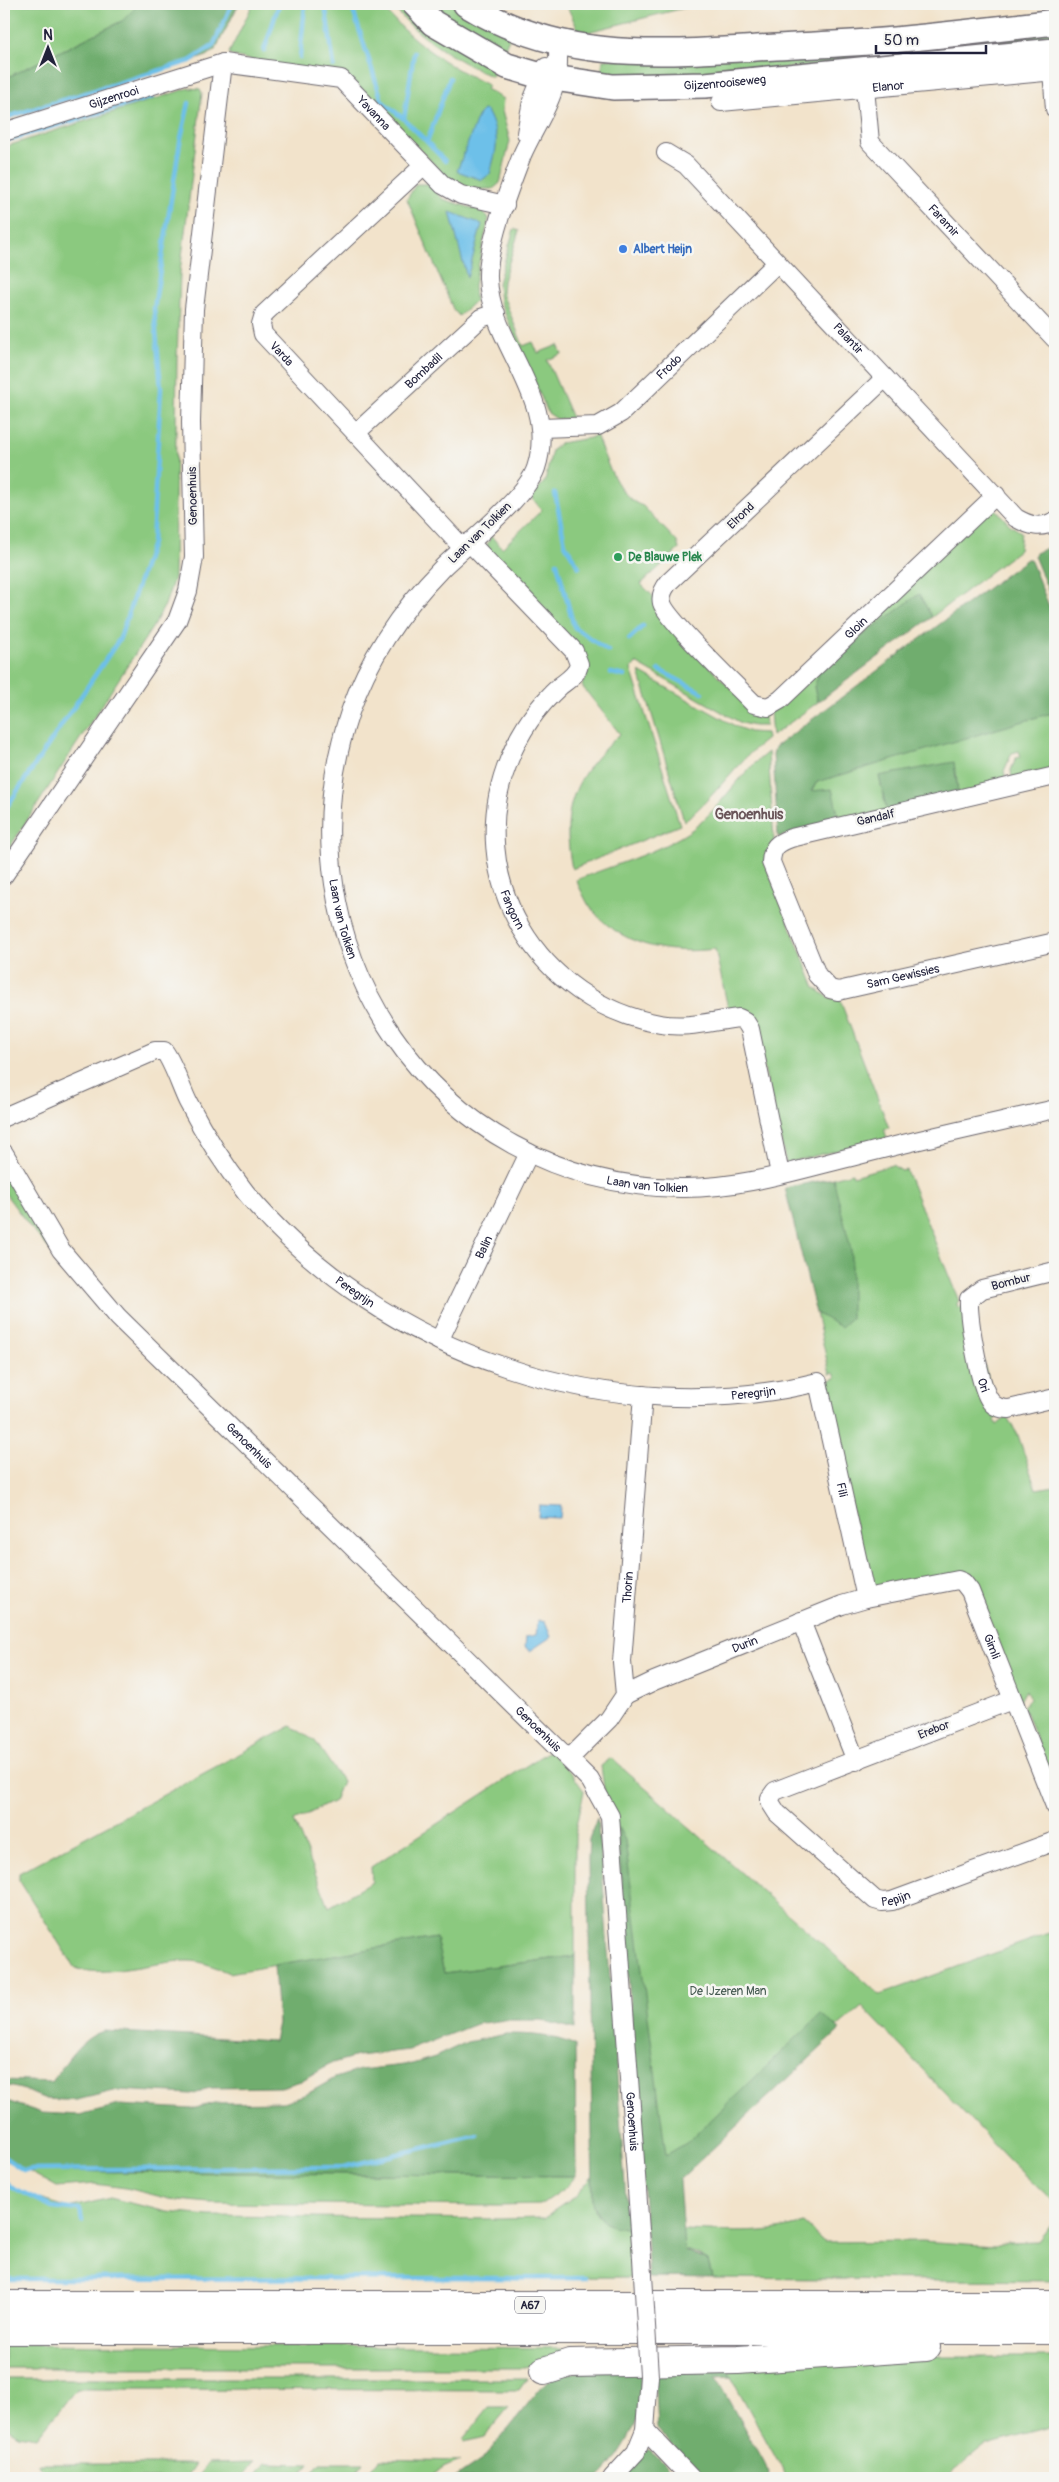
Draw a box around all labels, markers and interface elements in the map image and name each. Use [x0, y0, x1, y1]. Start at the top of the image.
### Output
north arrow [22, 22, 72, 72]
scale bar [876, 22, 986, 54]
text: N [43, 27, 53, 44]
text: 50 m [884, 31, 919, 50]
street label: Gijzenrooiseweg [684, 72, 767, 93]
street label: Elanor [872, 77, 906, 95]
street label: Gijzenrooi [87, 83, 140, 112]
street label: Yavanna [353, 92, 394, 134]
street label: Faramir [925, 201, 963, 240]
place label: Albert Heijn [633, 242, 692, 257]
marker: Albert Heijn [617, 243, 629, 255]
street label: Palantir [830, 320, 867, 358]
street label: Varda [266, 338, 297, 370]
street label: Bombadil [402, 350, 446, 392]
street label: Frodo [653, 351, 685, 383]
street label: Genoenhuis [185, 466, 201, 526]
street label: Laan van Tolkien [445, 499, 515, 567]
street label: Elrond [724, 499, 758, 533]
place label: De Blauwe Plek [628, 550, 703, 565]
marker: De Blauwe Plek [612, 551, 624, 563]
street label: Gloin [841, 613, 871, 642]
district label: Genoenhuis [715, 806, 784, 823]
street label: Gandalf [855, 806, 897, 830]
street label: Laan van Tolkien [326, 878, 360, 961]
street label: Fangorn [497, 888, 528, 932]
street label: Sam Gewissies [865, 961, 941, 992]
street label: Laan van Tolkien [605, 1172, 688, 1196]
street label: Balin [472, 1233, 496, 1261]
street label: Bombur [990, 1270, 1033, 1294]
street label: Peregrijn [332, 1273, 378, 1311]
street label: Ori [974, 1376, 993, 1394]
street label: Peregrijn [730, 1383, 777, 1403]
street label: Genoenhuis [223, 1420, 276, 1472]
street label: Fili [833, 1481, 851, 1498]
street label: Thorin [619, 1571, 637, 1604]
street label: Durin [730, 1632, 760, 1656]
street label: Gimli [980, 1632, 1004, 1661]
street label: Genoenhuis [512, 1703, 565, 1756]
street label: Erebor [916, 1717, 953, 1743]
street label: Pepijn [880, 1887, 913, 1910]
park label: De IJzeren Man [689, 1984, 767, 1999]
street label: Genoenhuis [623, 2091, 642, 2152]
road number: A67 [515, 2296, 545, 2314]

